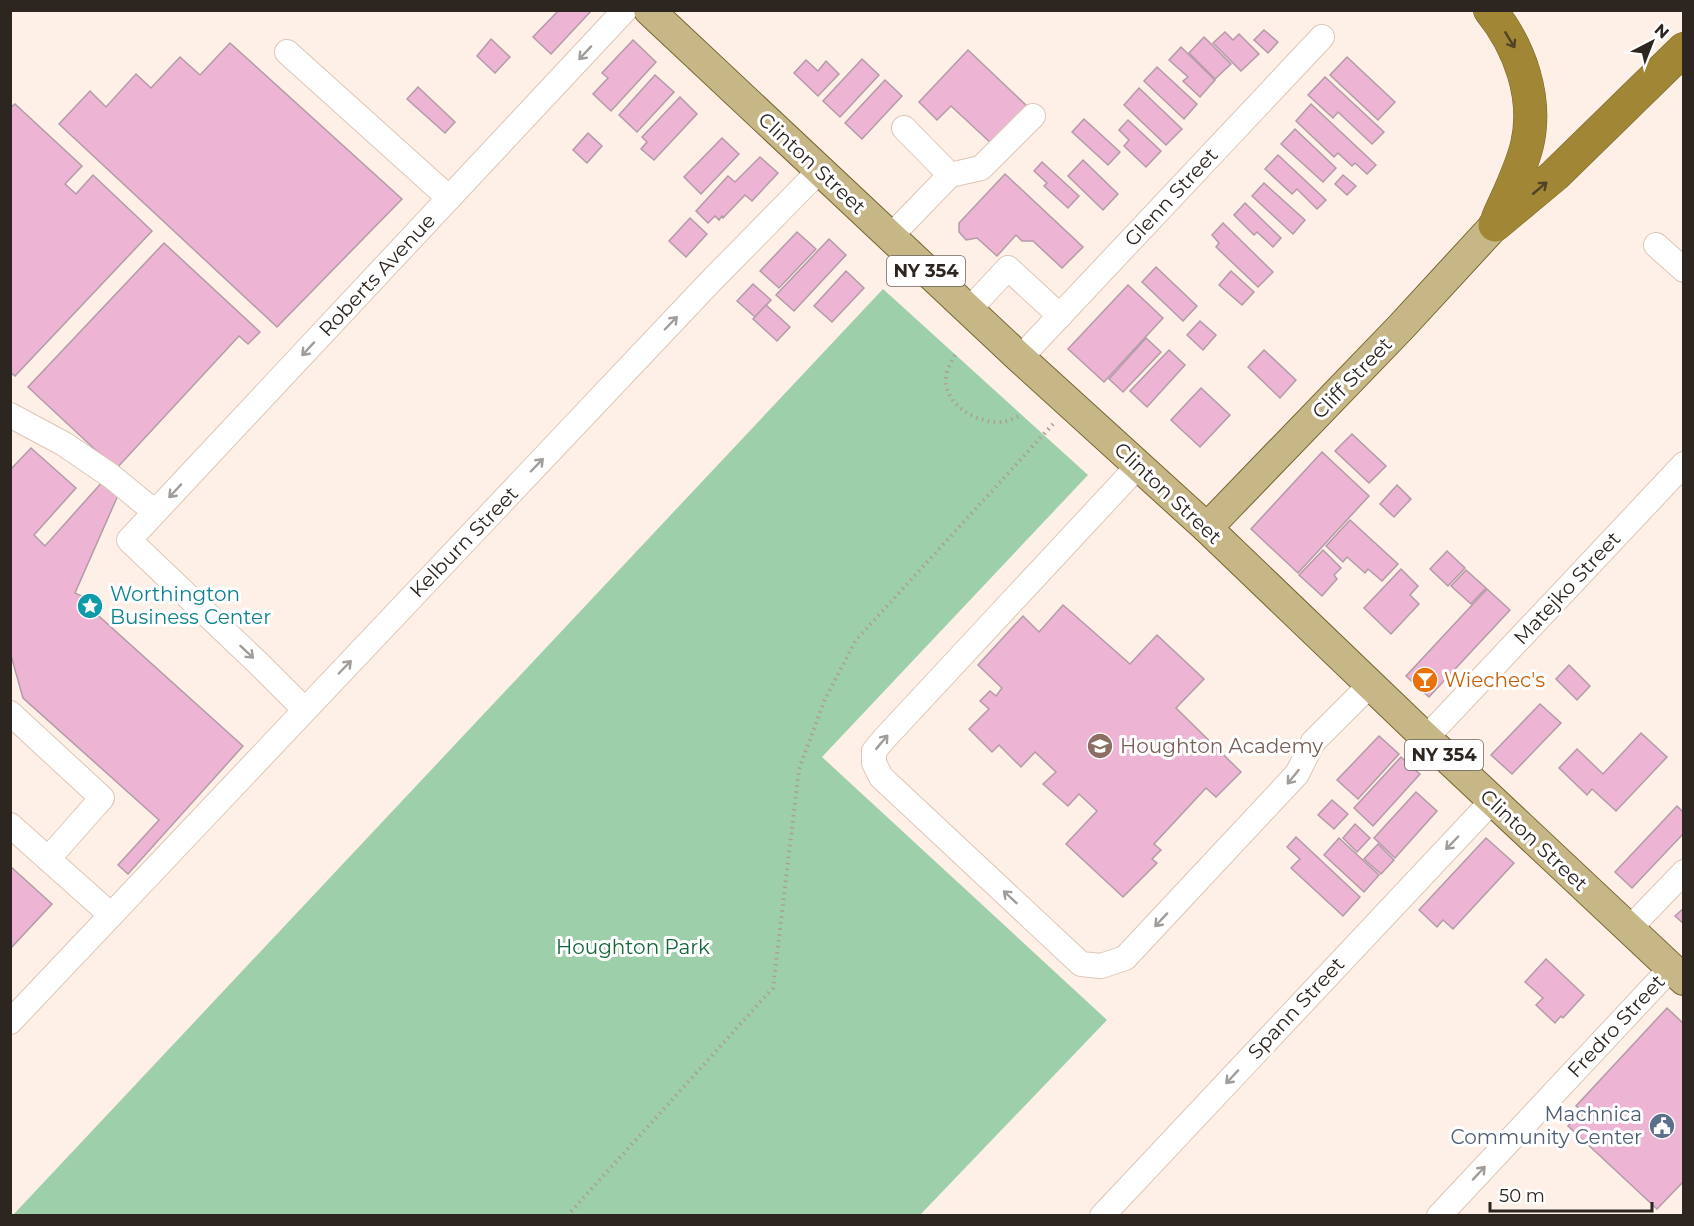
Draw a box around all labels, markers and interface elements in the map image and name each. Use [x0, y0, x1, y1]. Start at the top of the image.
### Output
north arrow [1622, 12, 1682, 72]
text: N [1651, 20, 1673, 43]
one-way arrow [1504, 31, 1516, 48]
one-way arrow [578, 46, 592, 61]
street label: Clinton Street [753, 107, 871, 219]
street label: Glenn Street [1119, 143, 1223, 251]
one-way arrow [1532, 181, 1547, 195]
street label: Roberts Avenue [314, 208, 440, 342]
road number: NY 354 [887, 256, 965, 286]
one-way arrow [664, 316, 678, 331]
street label: Cliff Street [1307, 332, 1397, 424]
one-way arrow [301, 341, 315, 356]
street label: Clinton Street [1109, 437, 1227, 549]
one-way arrow [529, 457, 544, 472]
street label: Kelburn Street [405, 481, 523, 603]
one-way arrow [168, 483, 182, 498]
street label: Matejko Street [1508, 526, 1626, 650]
place label: Worthington Business Center [110, 582, 271, 629]
place icon: Worthington Business Center [75, 591, 105, 621]
one-way arrow [240, 645, 255, 660]
one-way arrow [337, 660, 351, 675]
bar icon: Wiechec's [1410, 665, 1440, 695]
place label: Wiechec's [1444, 668, 1545, 692]
school or university icon: Houghton Academy [1085, 731, 1115, 761]
one-way arrow [875, 734, 888, 750]
place label: Houghton Academy [1120, 734, 1323, 758]
road number: NY 354 [1405, 740, 1483, 770]
one-way arrow [1287, 769, 1300, 785]
street label: Clinton Street [1475, 784, 1593, 896]
one-way arrow [1445, 835, 1459, 850]
one-way arrow [1003, 890, 1018, 905]
one-way arrow [1154, 912, 1168, 927]
park label: Houghton Park [556, 935, 710, 959]
street label: Spann Street [1243, 952, 1349, 1064]
street label: Fredro Street [1562, 970, 1670, 1082]
one-way arrow [1224, 1069, 1239, 1084]
place label: Machnica Community Center [1450, 1102, 1642, 1149]
public building icon: Machnica Community Center [1647, 1111, 1677, 1141]
one-way arrow [1472, 1165, 1486, 1180]
scale bar [1490, 1175, 1652, 1213]
text: 50 m [1499, 1185, 1545, 1207]

